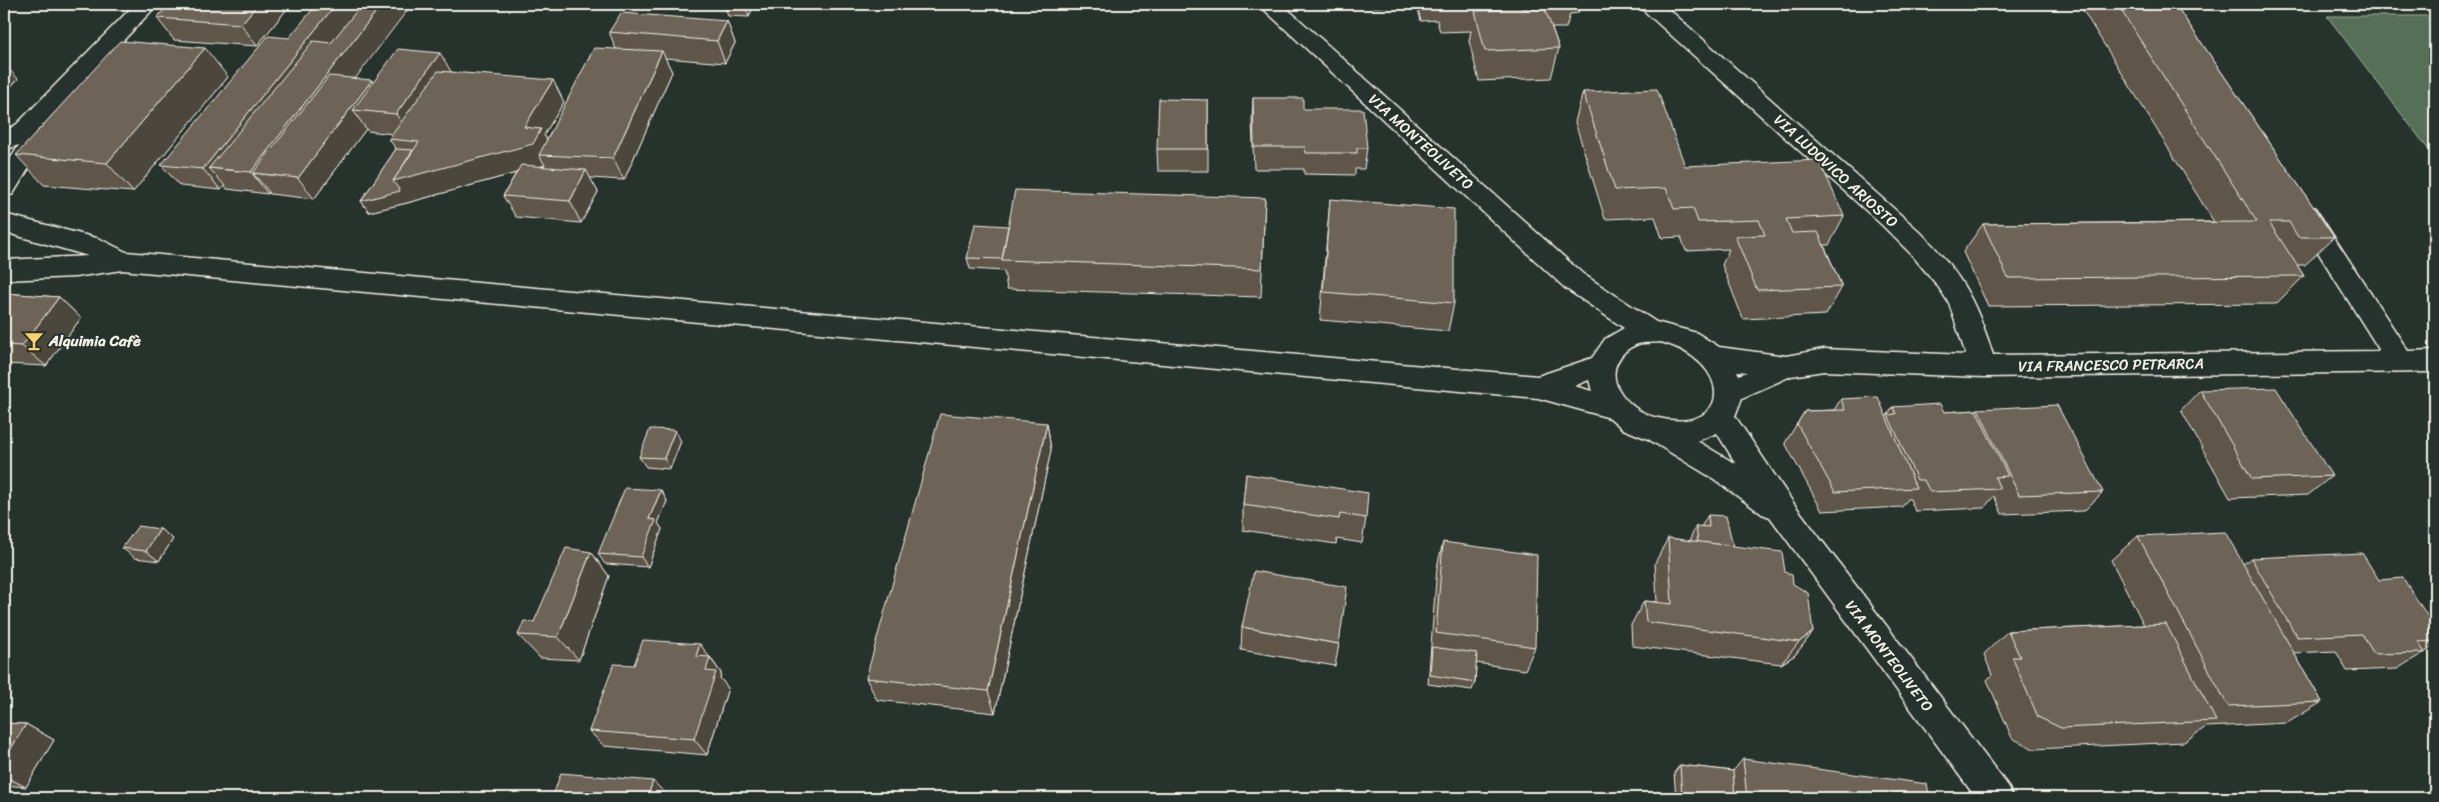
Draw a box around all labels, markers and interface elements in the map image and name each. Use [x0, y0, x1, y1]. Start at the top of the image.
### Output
street label: VIA MONTEOLIVETO [1362, 87, 1480, 197]
street label: VIA LUDOVICO ARIOSTO [1768, 108, 1904, 234]
place label: Alquimia Cafè [48, 328, 141, 354]
bar icon: Alquimia Cafè [23, 330, 45, 352]
street label: VIA FRANCESCO PETRARCA [2018, 350, 2204, 380]
street label: VIA MONTEOLIVETO [1838, 594, 1940, 718]

